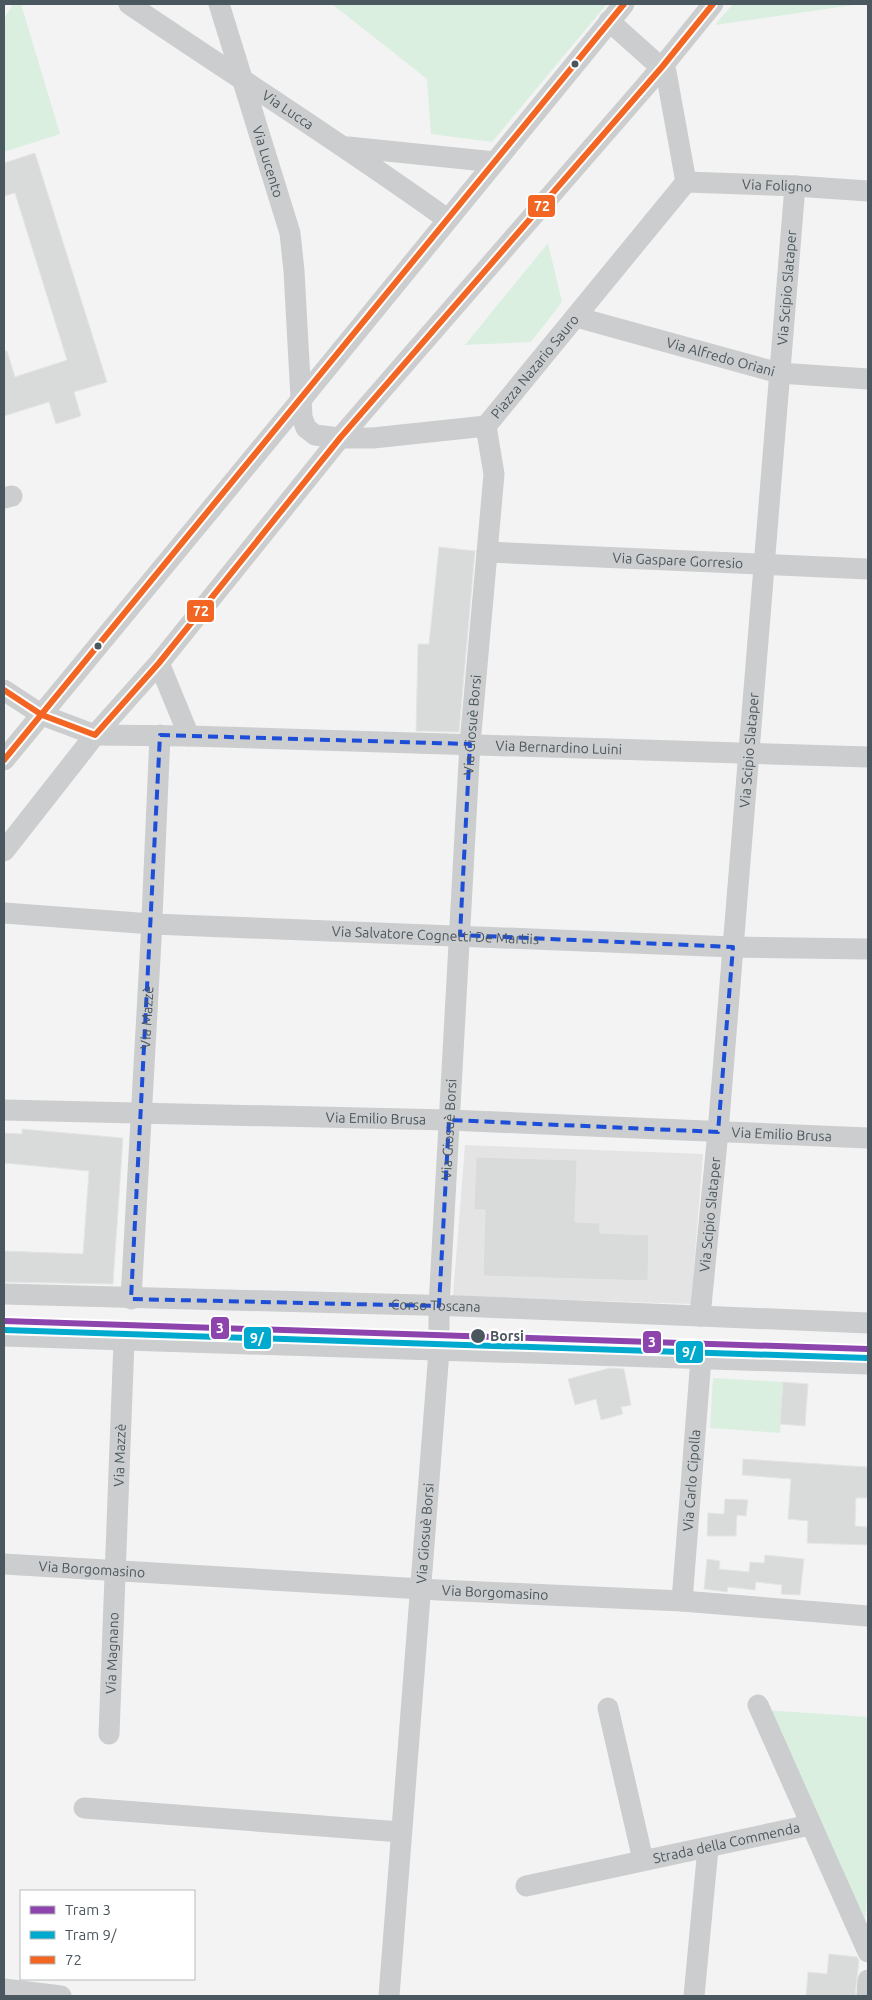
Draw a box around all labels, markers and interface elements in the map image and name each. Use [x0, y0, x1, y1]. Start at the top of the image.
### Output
unlabelled marker [570, 59, 580, 69]
street label: Via Lucca [259, 87, 317, 133]
street label: Via Lucento [249, 124, 286, 199]
street label: Via Foligno [742, 176, 812, 195]
line badge: 72 [527, 194, 556, 218]
text: 72 [534, 198, 550, 214]
street label: Via Scipio Slataper [774, 229, 799, 346]
street label: Piazza Nazario Sauro [488, 311, 582, 422]
street label: Via Alfredo Oriani [664, 334, 777, 380]
street label: Via Gaspare Gorresio [612, 550, 744, 571]
line badge: 72 [186, 599, 215, 623]
text: 72 [193, 603, 209, 619]
unlabelled marker [93, 641, 103, 651]
street label: Via Giosuè Borsi [460, 674, 484, 776]
street label: Via Scipio Slataper [736, 691, 762, 808]
street label: Via Bernardino Luini [495, 737, 622, 757]
street label: Via Salvatore Cognetti De Martiis [331, 923, 539, 947]
street label: Via Mazzè [137, 986, 156, 1049]
street label: Via Giosuè Borsi [438, 1078, 460, 1180]
street label: Via Emilio Brusa [325, 1109, 426, 1127]
street label: Via Emilio Brusa [731, 1124, 832, 1144]
street label: Via Scipio Slataper [696, 1155, 724, 1273]
street label: Corso Toscana [391, 1296, 481, 1315]
line badge: 3 [210, 1316, 230, 1340]
text: 3 [216, 1320, 224, 1336]
line badge: 9/ [243, 1326, 272, 1350]
marker: Borsi [469, 1327, 487, 1345]
place label: Borsi [490, 1328, 524, 1344]
text: 9/ [250, 1330, 265, 1346]
line badge: 3 [642, 1330, 662, 1354]
text: 3 [648, 1334, 656, 1350]
line badge: 9/ [675, 1340, 704, 1364]
text: 9/ [682, 1344, 697, 1360]
street label: Via Mazzè [110, 1423, 129, 1487]
street label: Via Carlo Cipolla [679, 1429, 703, 1532]
street label: Via Giosuè Borsi [413, 1482, 437, 1584]
street label: Via Borgomasino [38, 1558, 146, 1580]
street label: Via Borgomasino [441, 1582, 549, 1603]
street label: Via Magnano [103, 1612, 122, 1694]
street label: Strada della Commenda [652, 1819, 801, 1867]
legend [20, 1890, 195, 1980]
text: Tram 3 [65, 1901, 111, 1918]
text: Tram 9/ [65, 1926, 117, 1943]
text: 72 [65, 1951, 82, 1968]

